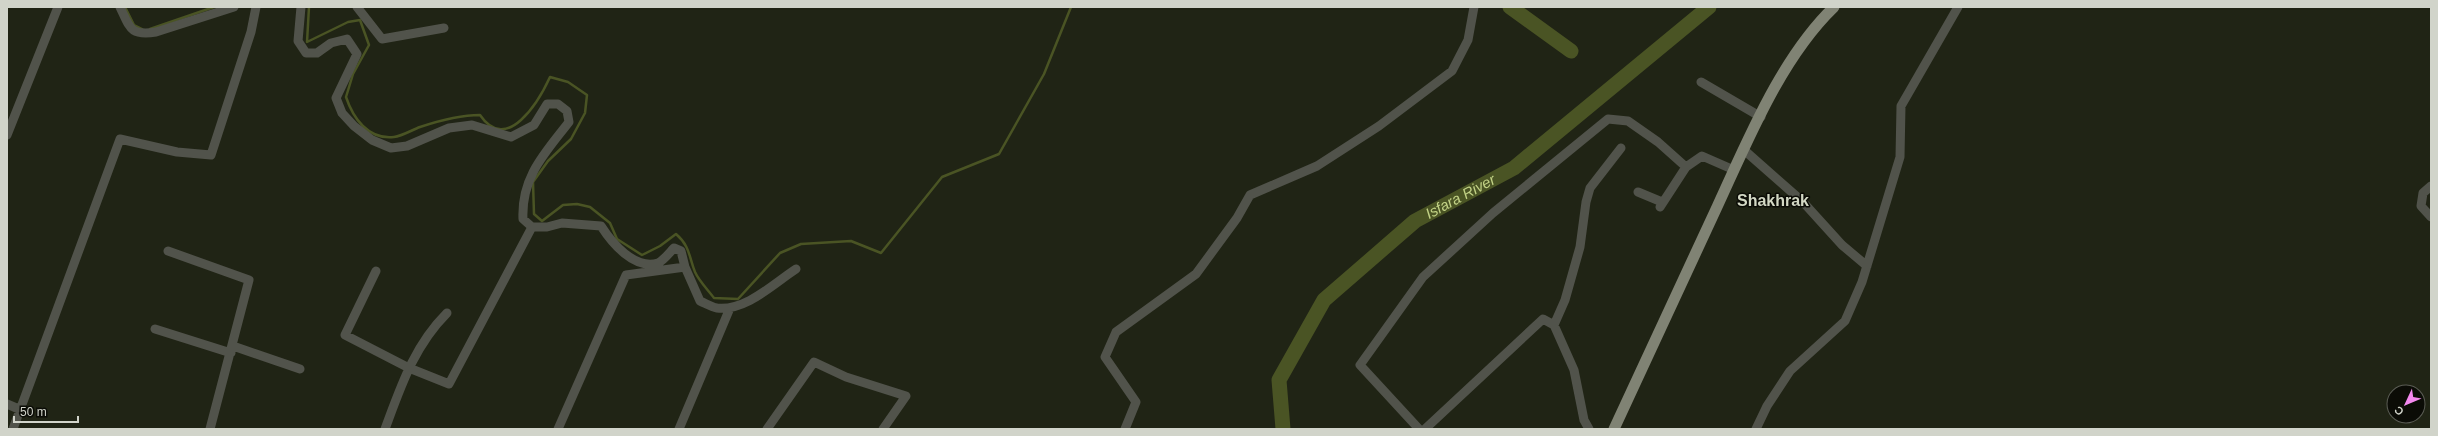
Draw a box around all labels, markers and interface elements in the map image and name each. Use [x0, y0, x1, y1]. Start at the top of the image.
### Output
water label: Isfara River [1422, 170, 1499, 222]
district label: Shakhrak [1737, 192, 1809, 209]
north arrow [2386, 384, 2426, 424]
scale bar [14, 398, 78, 424]
text: С [2392, 404, 2406, 418]
text: 50 m [20, 405, 47, 419]

